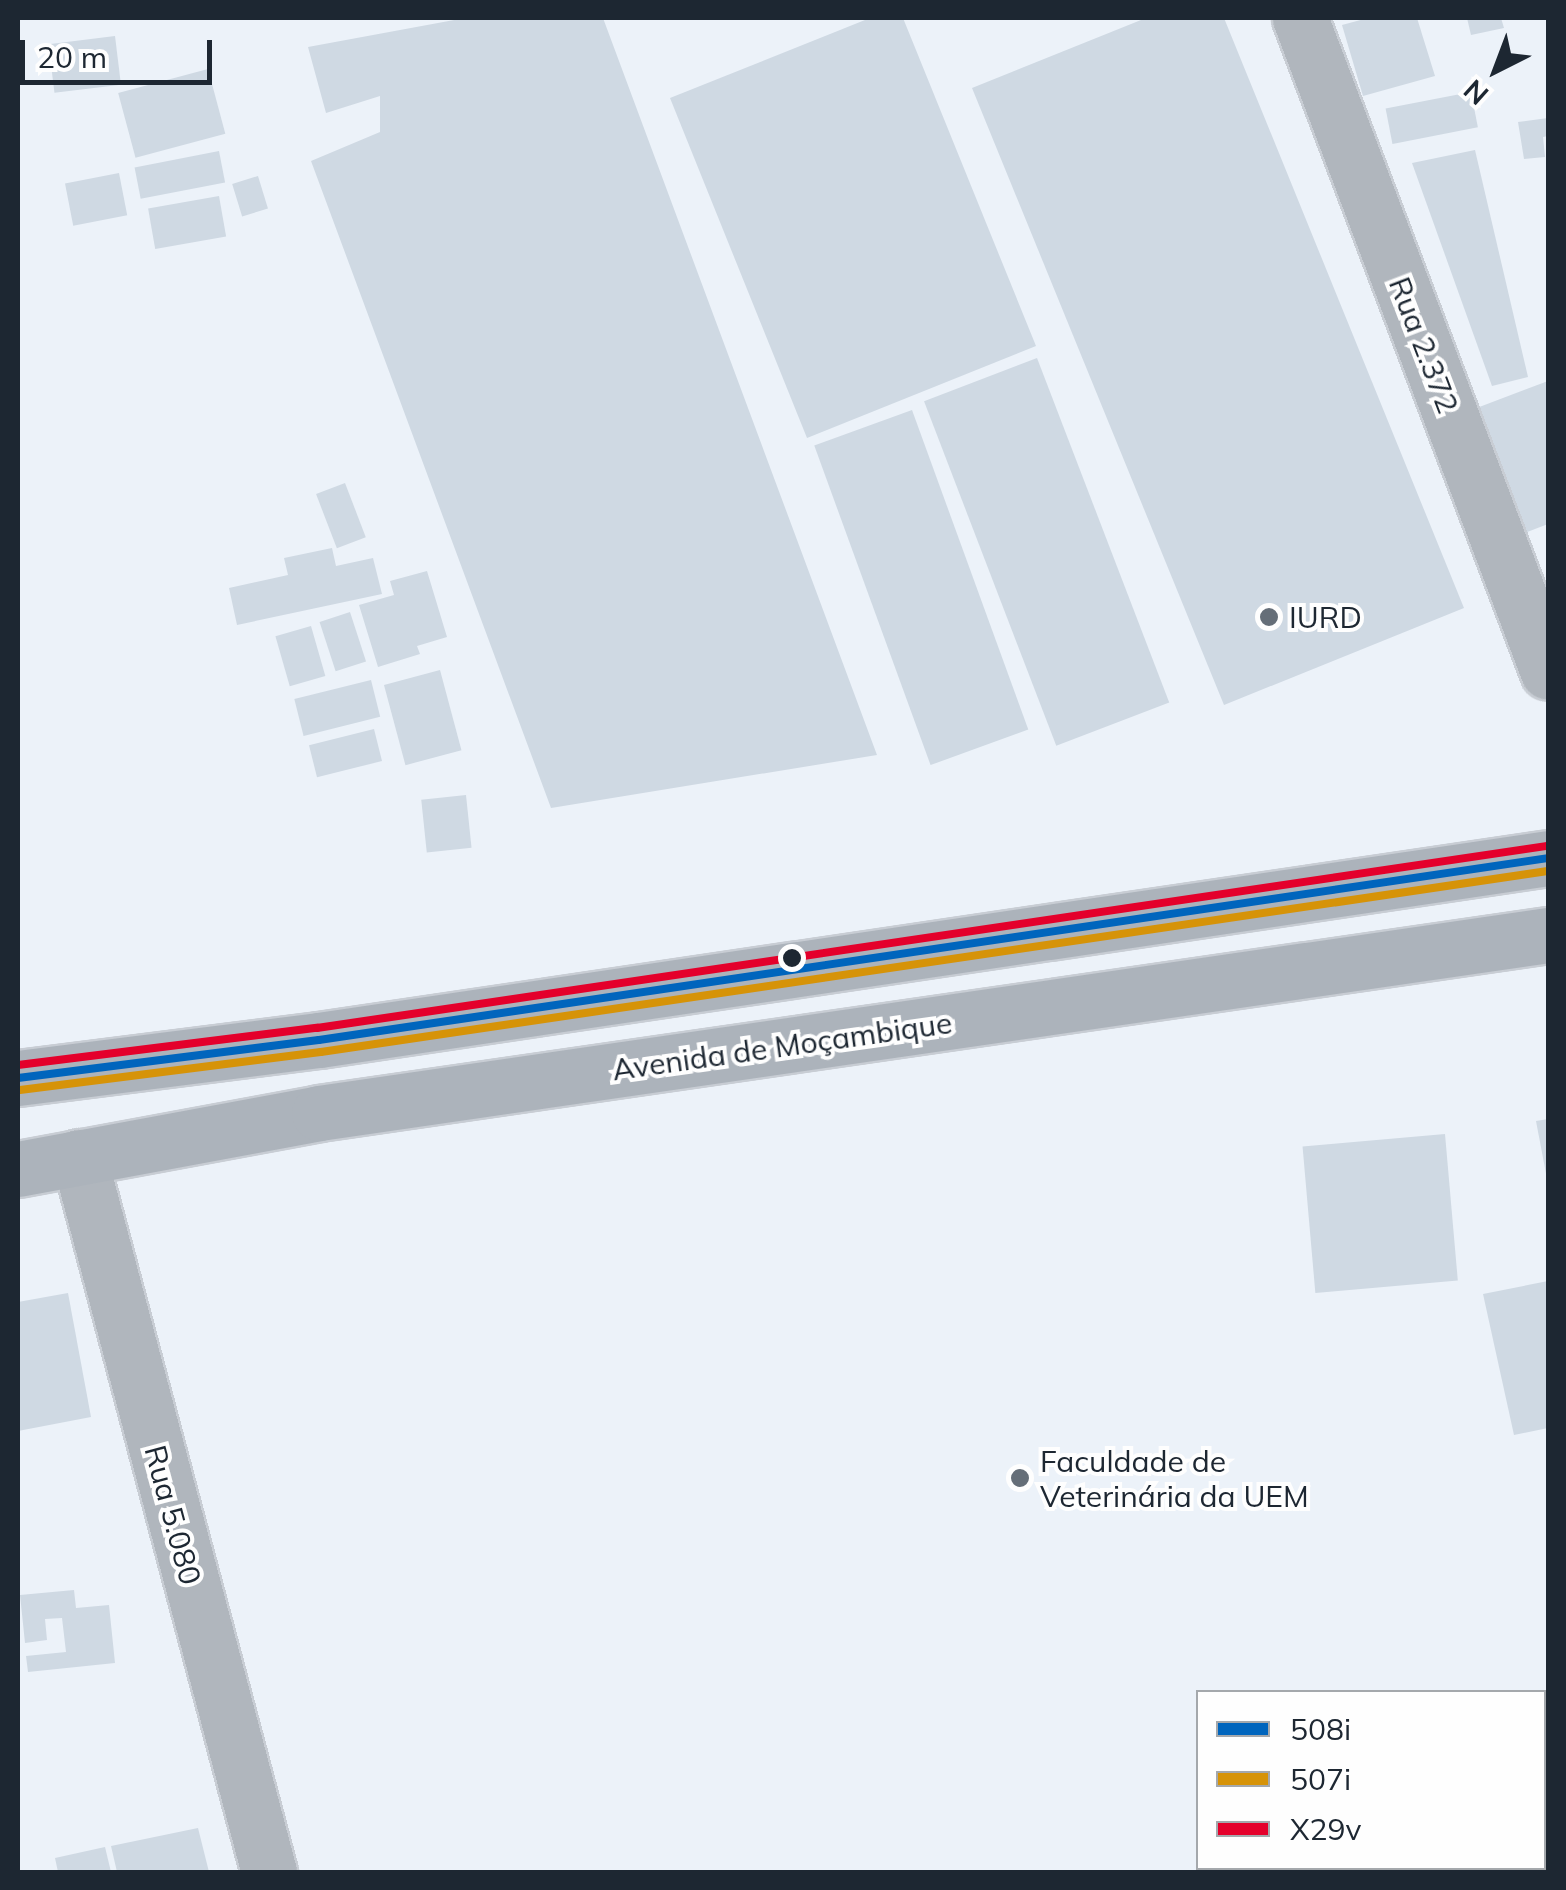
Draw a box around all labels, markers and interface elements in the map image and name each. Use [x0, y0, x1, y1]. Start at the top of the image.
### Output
scale bar [25, 20, 218, 82]
north arrow [1446, 20, 1546, 120]
text: 20 m [37, 38, 107, 76]
text: N [1456, 73, 1495, 113]
street label: Rua 2.372 [1382, 272, 1466, 418]
place label: IURD [1289, 599, 1362, 635]
marker: IURD [1258, 606, 1280, 628]
unlabelled marker [782, 948, 802, 968]
street label: Avenida de Moçambique [610, 1004, 954, 1088]
street label: Rua 5.080 [137, 1441, 209, 1589]
place label: Faculdade de Veterinária da UEM [1040, 1443, 1309, 1514]
marker: Faculdade de Veterinária da UEM [1009, 1467, 1031, 1489]
legend [1196, 1690, 1546, 1870]
text: 508i [1290, 1710, 1351, 1748]
text: 507i [1290, 1760, 1351, 1798]
text: X29v [1290, 1810, 1362, 1848]

